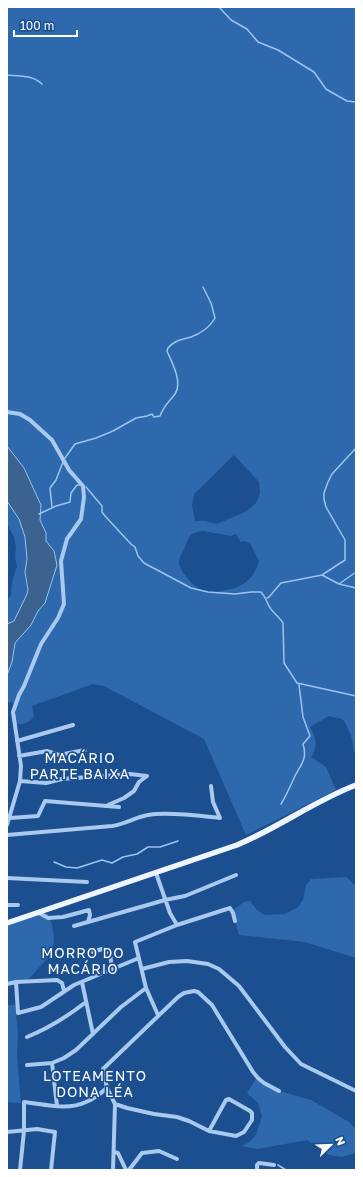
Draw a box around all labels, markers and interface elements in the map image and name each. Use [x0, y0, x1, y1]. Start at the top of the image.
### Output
scale bar [14, 12, 77, 38]
text: 100 m [20, 18, 54, 33]
district label: MACÁRIO PARTE BAIXA [30, 749, 130, 782]
district label: MORRO DO MACÁRIO [41, 944, 125, 977]
district label: LOTEAMENTO DONA LÉA [43, 1067, 147, 1100]
north arrow [311, 1125, 351, 1165]
text: N [333, 1135, 348, 1147]

